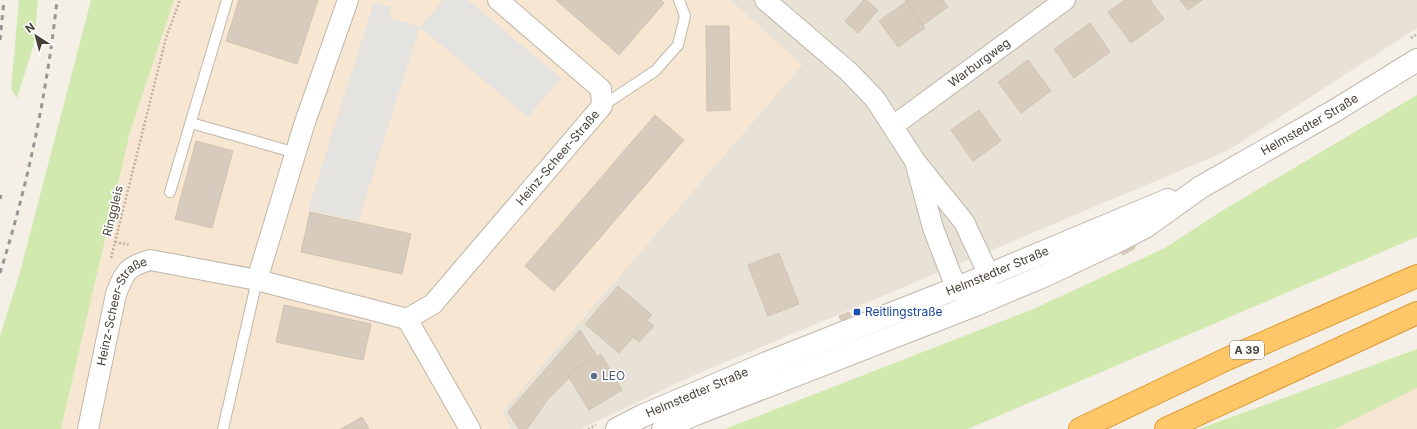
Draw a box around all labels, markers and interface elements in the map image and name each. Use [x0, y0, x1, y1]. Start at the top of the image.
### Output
north arrow [16, 16, 56, 56]
text: N [23, 20, 38, 36]
street label: Warburgweg [945, 35, 1013, 90]
street label: Helmstedter Straße [1258, 90, 1361, 158]
street label: Heinz-Scheer-Straße [513, 107, 602, 208]
street label: Ringgleis [99, 184, 126, 238]
street label: Helmstedter Straße [944, 243, 1051, 299]
street label: Heinz-Scheer-Straße [93, 254, 149, 367]
place label: Reitlingstraße [865, 304, 943, 319]
marker: Reitlingstraße [852, 307, 862, 317]
road number: A 39 [1230, 341, 1264, 359]
street label: Helmstedter Straße [643, 364, 750, 421]
place label: LEO [602, 368, 625, 383]
marker: LEO [589, 371, 599, 381]

